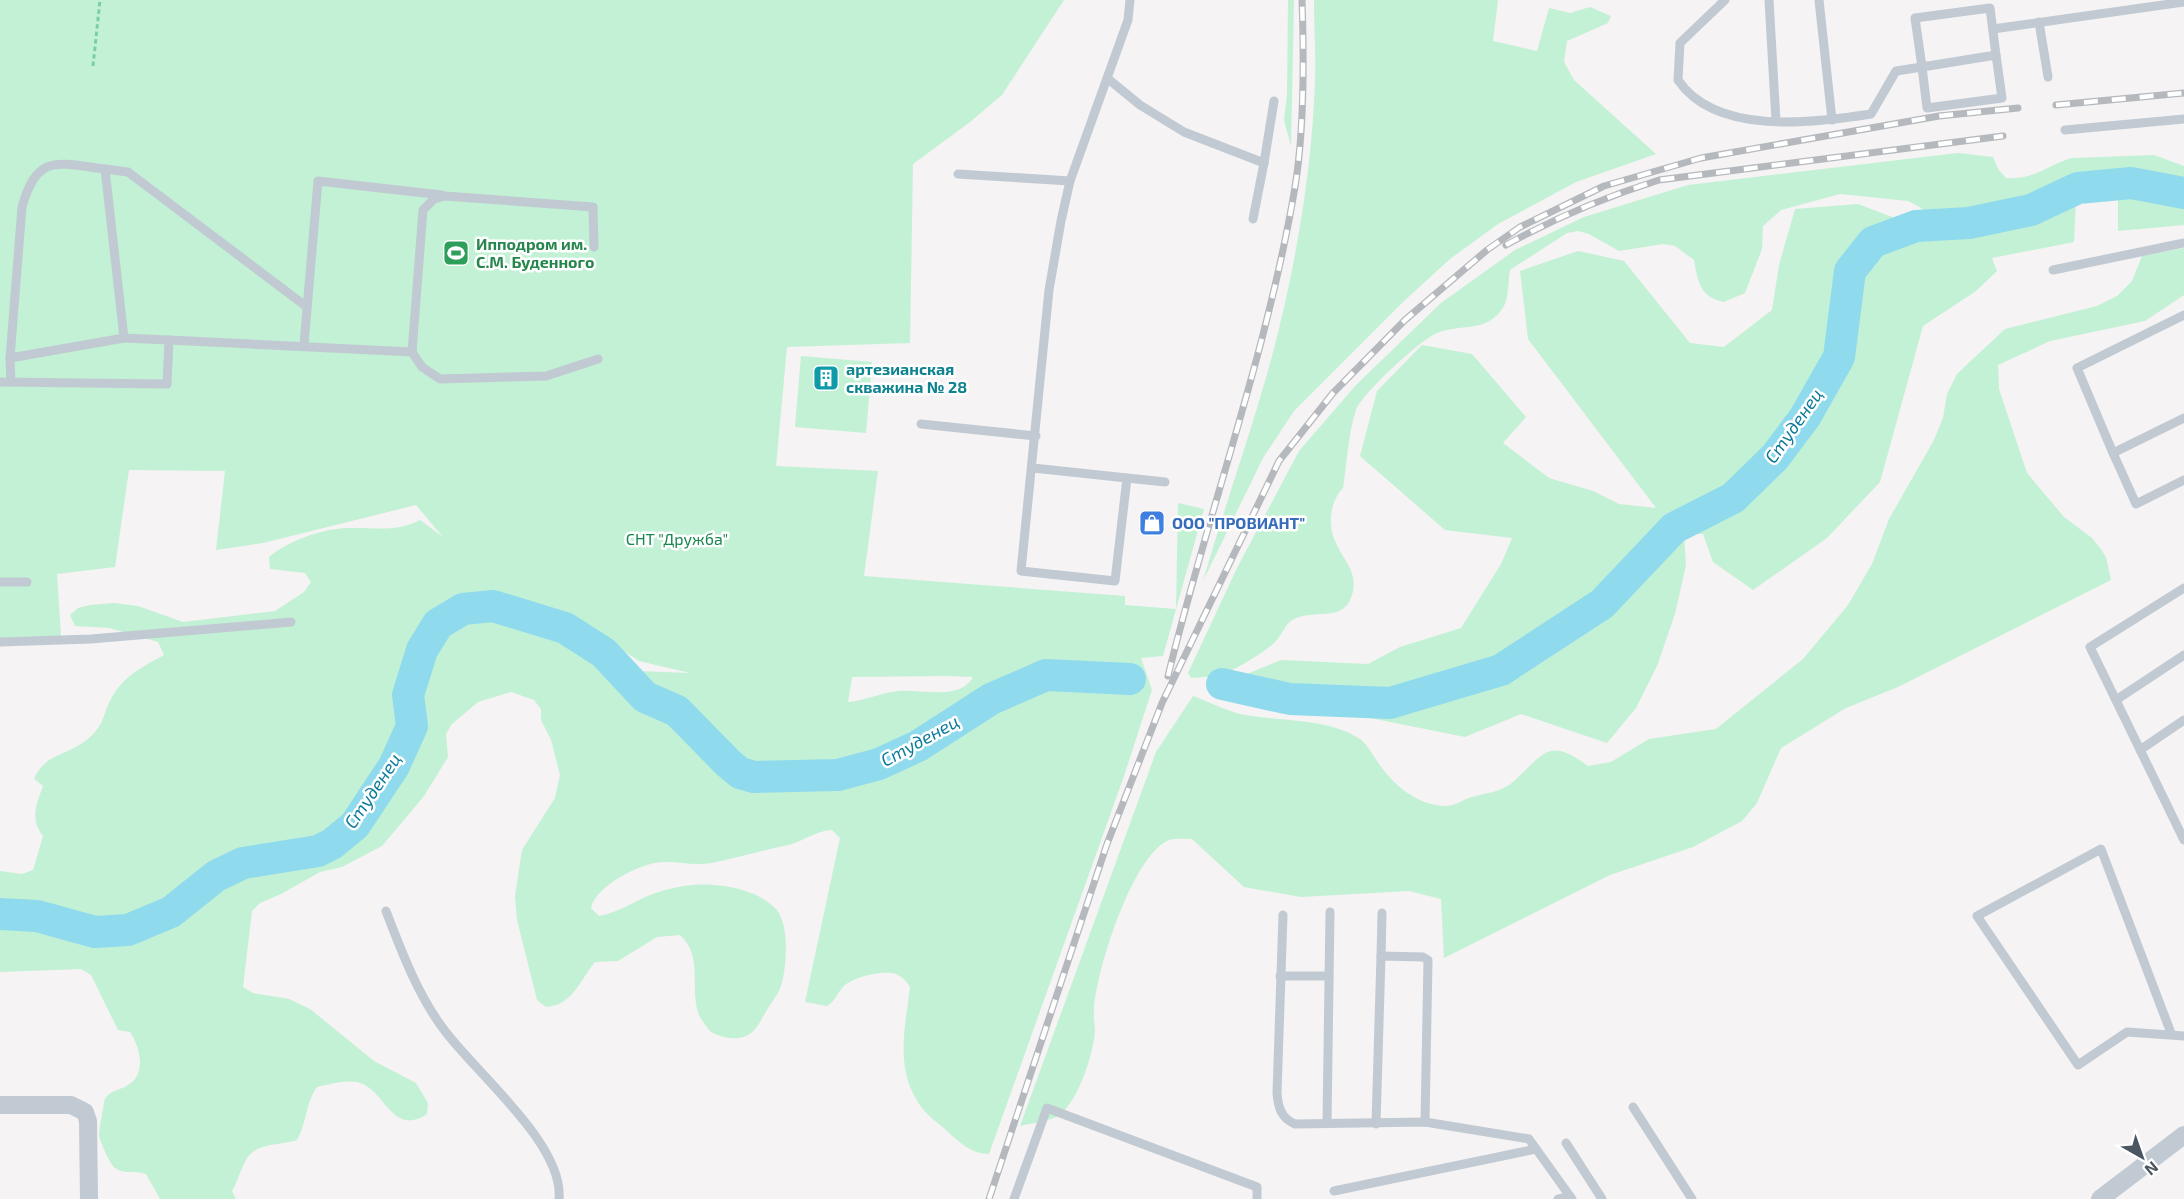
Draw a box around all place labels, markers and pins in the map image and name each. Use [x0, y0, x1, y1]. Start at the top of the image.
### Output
place label: Ипподром им. С.М. Буденного [476, 234, 594, 271]
sports icon: Ипподром им. С.М. Буденного [441, 238, 471, 268]
place label: артезианская скважина № 28 [846, 359, 967, 396]
building icon: артезианская скважина № 28 [811, 363, 841, 393]
shop icon: ООО "ПРОВИАНТ" [1137, 508, 1167, 538]
place label: ООО "ПРОВИАНТ" [1172, 513, 1305, 532]

